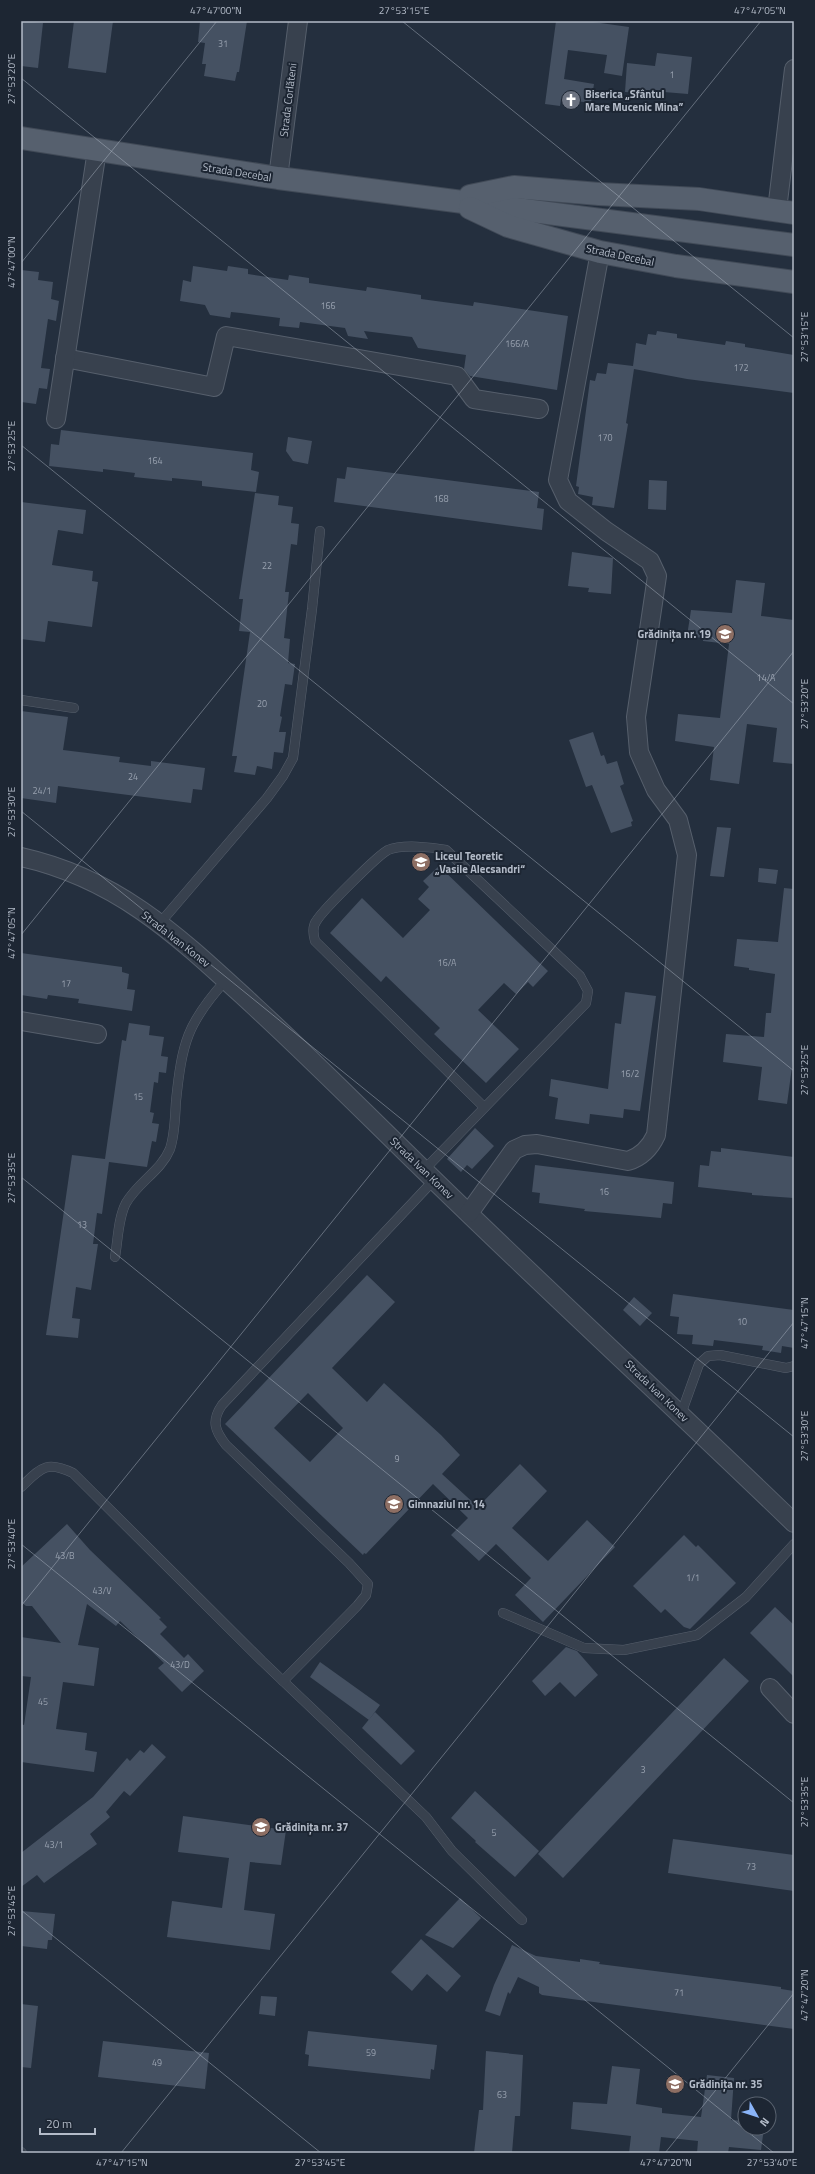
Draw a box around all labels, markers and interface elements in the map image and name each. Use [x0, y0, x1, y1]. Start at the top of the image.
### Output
text: 47°47'00"N [190, 3, 242, 18]
text: 27°53'15"E [379, 3, 430, 18]
text: 47°47'05"N [734, 3, 786, 18]
house number: 31 [218, 37, 228, 50]
text: 27°53'20"E [4, 53, 19, 104]
street label: Strada Corlăteni [276, 62, 300, 138]
house number: 1 [669, 68, 675, 81]
place label: Biserica „Sfântul Mare Mucenic Mina” [585, 86, 683, 115]
church icon: Biserica „Sfântul Mare Mucenic Mina” [560, 89, 582, 111]
street label: Strada Decebal [201, 159, 273, 185]
text: 47°47'00"N [4, 236, 19, 288]
street label: Strada Decebal [584, 240, 656, 270]
house number: 166 [320, 299, 336, 312]
text: 27°53'15"E [797, 311, 812, 362]
house number: 166/A [505, 337, 530, 350]
house number: 172 [733, 361, 749, 374]
text: 27°53'25"E [4, 420, 19, 471]
house number: 170 [597, 431, 613, 444]
house number: 164 [147, 454, 163, 467]
house number: 168 [433, 492, 449, 505]
house number: 22 [262, 559, 272, 572]
school or university icon: Grădinița nr. 19 [714, 623, 736, 645]
place label: Grădinița nr. 19 [638, 626, 711, 642]
house number: 14/A [757, 671, 776, 684]
text: 27°53'20"E [797, 678, 812, 729]
house number: 20 [257, 697, 267, 710]
house number: 24 [128, 770, 138, 783]
house number: 24/1 [33, 784, 51, 797]
text: 27°53'30"E [4, 786, 19, 837]
place label: Liceul Teoretic „Vasile Alecsandri“ [434, 848, 525, 877]
school or university icon: Liceul Teoretic „Vasile Alecsandri“ [410, 851, 432, 873]
text: 47°47'05"N [4, 907, 19, 959]
street label: Strada Ivan Konev [138, 907, 214, 971]
house number: 16/A [438, 956, 457, 969]
house number: 17 [61, 977, 71, 990]
text: 27°53'25"E [797, 1044, 812, 1095]
house number: 16/2 [621, 1067, 639, 1080]
house number: 15 [133, 1090, 143, 1103]
street label: Strada Ivan Konev [387, 1133, 458, 1203]
text: 27°53'35"E [4, 1152, 19, 1203]
house number: 16 [599, 1185, 609, 1198]
house number: 13 [77, 1218, 87, 1231]
text: 47°47'15"N [797, 1297, 812, 1349]
house number: 10 [737, 1315, 747, 1328]
street label: Strada Ivan Konev [622, 1356, 693, 1426]
text: 27°53'30"E [797, 1410, 812, 1461]
house number: 9 [394, 1452, 400, 1465]
school or university icon: Gimnaziul nr. 14 [383, 1493, 405, 1515]
place label: Gimnaziul nr. 14 [408, 1496, 485, 1512]
text: 27°53'40"E [4, 1518, 19, 1569]
house number: 43/B [55, 1549, 75, 1562]
house number: 1/1 [686, 1571, 700, 1584]
house number: 43/V [92, 1584, 112, 1597]
house number: 43/D [170, 1658, 190, 1671]
house number: 45 [38, 1695, 48, 1708]
house number: 3 [640, 1763, 646, 1776]
text: 27°53'35"E [797, 1776, 812, 1827]
school or university icon: Grădinița nr. 37 [250, 1816, 272, 1838]
place label: Grădinița nr. 37 [275, 1819, 348, 1835]
house number: 5 [491, 1826, 497, 1839]
house number: 43/1 [45, 1838, 63, 1851]
house number: 73 [746, 1860, 756, 1873]
text: 27°53'45"E [4, 1885, 19, 1936]
text: 47°47'20"N [797, 1969, 812, 2021]
house number: 71 [674, 1986, 684, 1999]
house number: 59 [366, 2046, 376, 2059]
house number: 49 [152, 2056, 162, 2069]
school or university icon: Grădinița nr. 35 [664, 2073, 686, 2095]
place label: Grădinița nr. 35 [689, 2076, 762, 2092]
house number: 63 [497, 2088, 507, 2101]
north arrow [737, 2096, 777, 2136]
scale bar [40, 2110, 95, 2136]
text: 20 m [46, 2114, 72, 2133]
text: N [756, 2114, 773, 2130]
text: 47°47'15"N [96, 2155, 148, 2170]
text: 27°53'45"E [295, 2155, 346, 2170]
text: 47°47'20"N [640, 2155, 692, 2170]
text: 27°53'40"E [747, 2155, 798, 2170]

